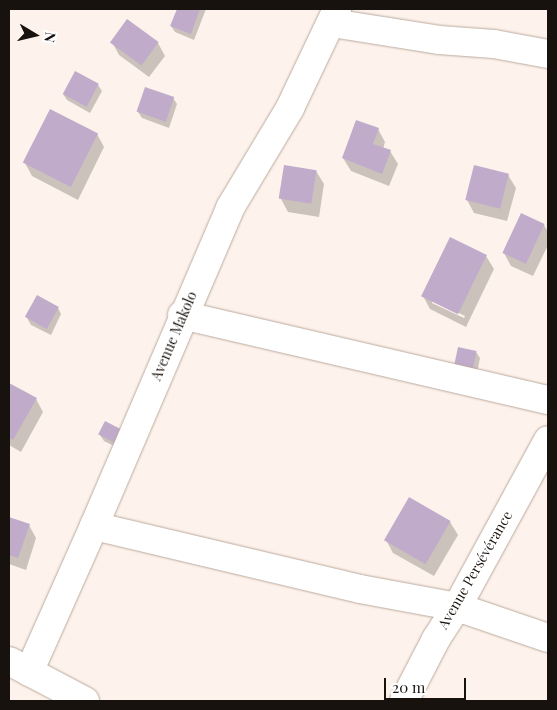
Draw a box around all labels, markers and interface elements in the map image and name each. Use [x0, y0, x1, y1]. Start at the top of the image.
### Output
north arrow [10, 10, 60, 60]
text: N [40, 31, 60, 44]
street label: Avenue Makolo [148, 289, 200, 383]
street label: Avenue Persévérance [434, 508, 516, 632]
scale bar [387, 668, 470, 700]
text: 20 m [392, 677, 425, 697]

